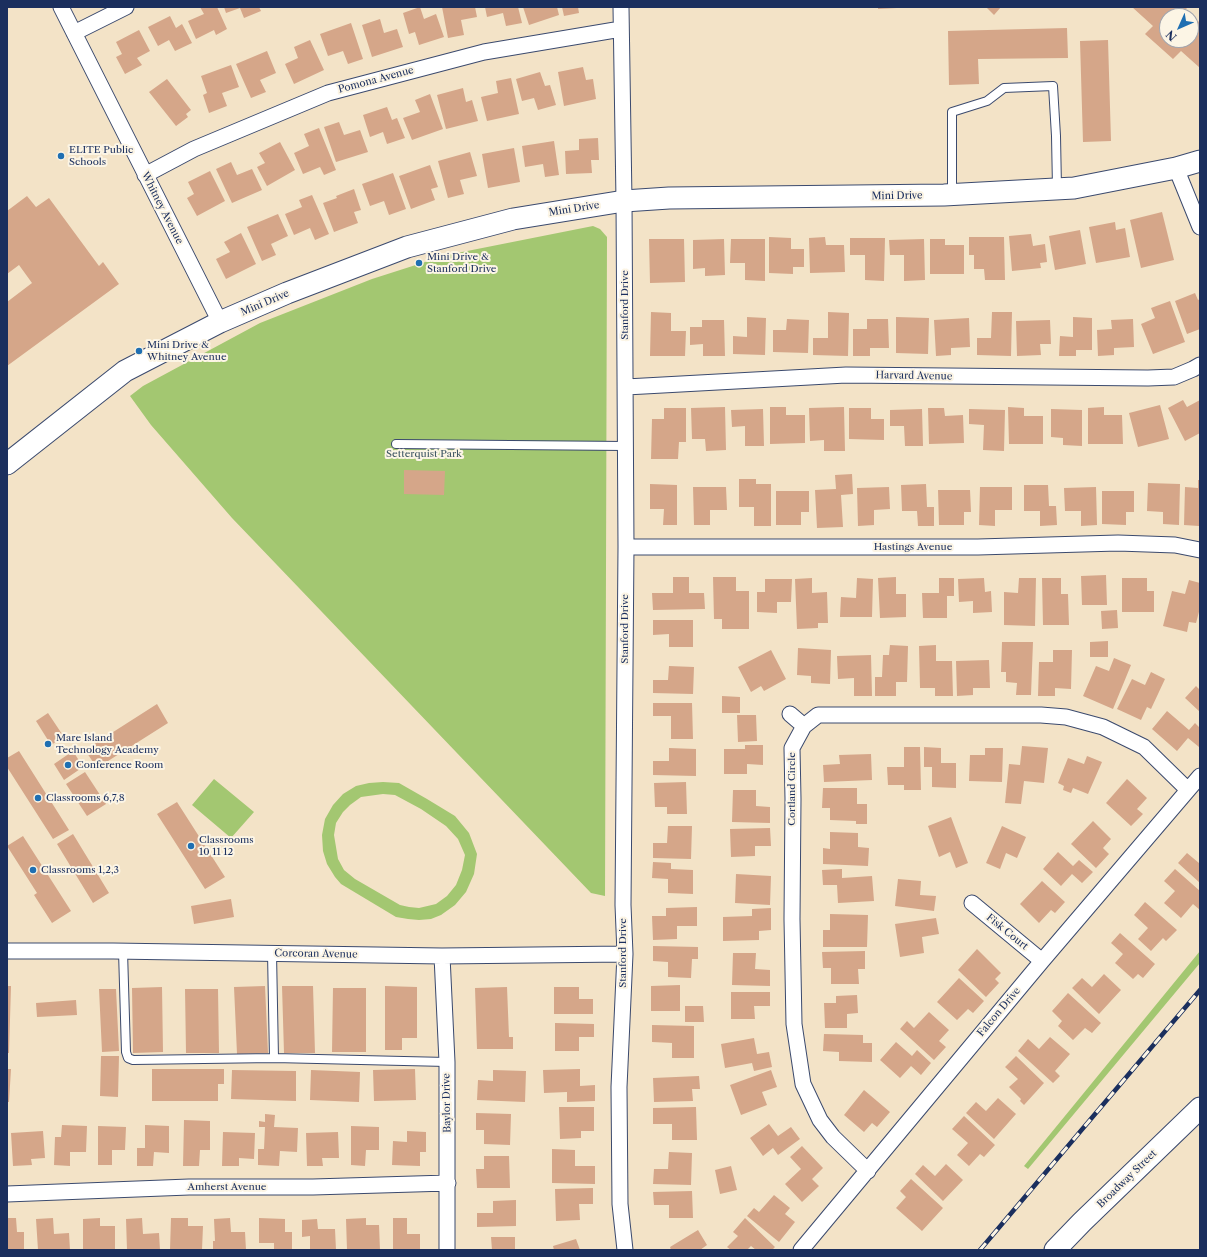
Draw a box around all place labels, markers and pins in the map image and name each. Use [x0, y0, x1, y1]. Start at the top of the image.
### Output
place label: ELITE Public Schools [69, 144, 133, 168]
marker: ELITE Public Schools [56, 151, 66, 161]
place label: Mini Drive & Stanford Drive [427, 251, 496, 274]
marker: Mini Drive & Stanford Drive [414, 258, 424, 268]
place label: Mini Drive & Whitney Avenue [147, 339, 226, 362]
marker: Mini Drive & Whitney Avenue [134, 346, 144, 356]
place label: Mare Island Technology Academy [56, 732, 159, 756]
marker: Mare Island Technology Academy [43, 739, 53, 749]
place label: Conference Room [76, 759, 163, 771]
marker: Conference Room [63, 760, 73, 770]
place label: Classrooms 6,7,8 [46, 792, 125, 804]
marker: Classrooms 6,7,8 [33, 793, 43, 803]
place label: Classrooms 10 11 12 [199, 834, 254, 858]
marker: Classrooms 10 11 12 [186, 841, 196, 851]
place label: Classrooms 1,2,3 [41, 864, 119, 876]
marker: Classrooms 1,2,3 [28, 865, 38, 875]

